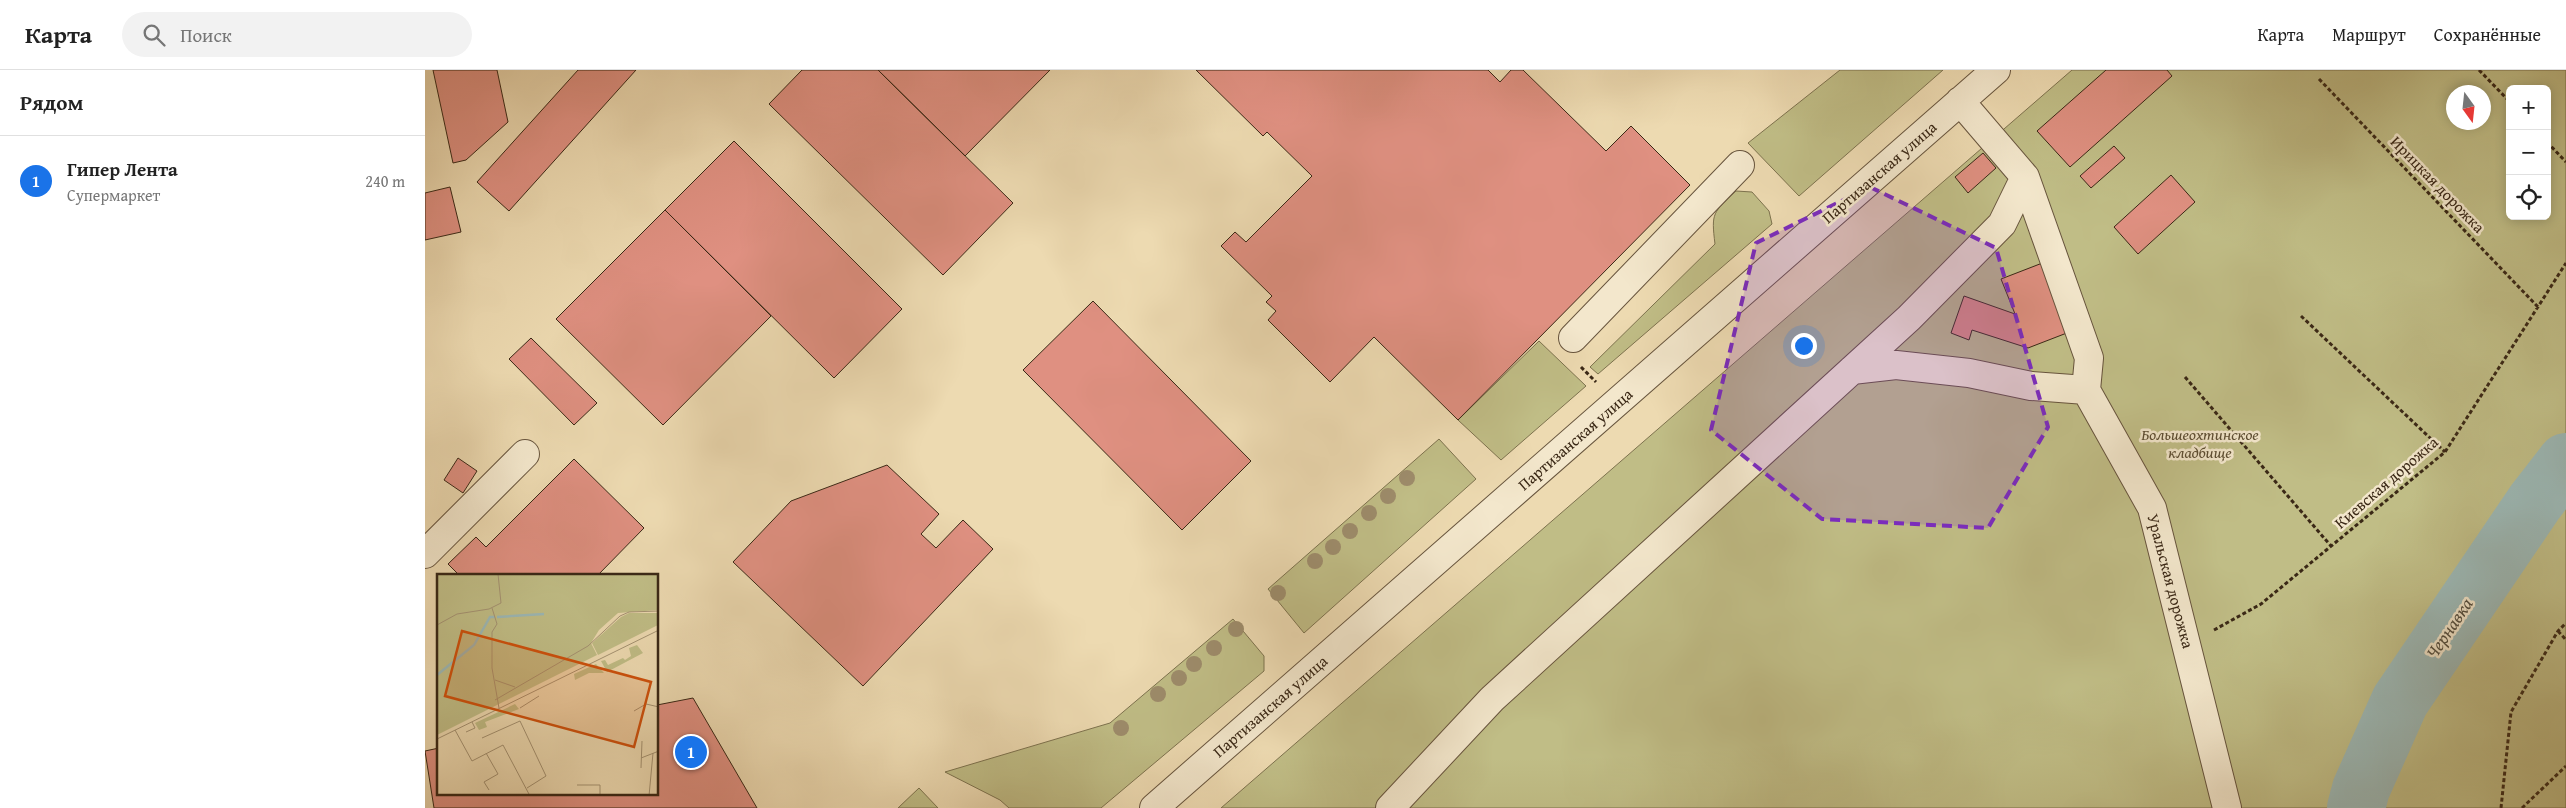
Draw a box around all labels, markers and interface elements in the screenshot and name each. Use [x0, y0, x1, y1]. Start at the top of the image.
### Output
search box [122, 12, 472, 57]
text: Карта [25, 17, 92, 52]
icon: search [140, 21, 168, 49]
text: Поиск [180, 21, 232, 49]
text: Карта [2258, 21, 2304, 48]
text: Маршрут [2332, 21, 2406, 48]
text: Сохранённые [2434, 21, 2541, 48]
north arrow [2446, 85, 2491, 130]
map controls [2506, 85, 2551, 220]
button: + [2506, 85, 2551, 130]
text: Рядом [20, 87, 83, 118]
street label: Партизанская улица [1816, 115, 1942, 229]
street label: Ирицкая дорожка [2385, 130, 2491, 238]
button: − [2506, 130, 2551, 175]
text: Гипер Лента [67, 155, 178, 183]
text: 1 [32, 169, 40, 193]
text: 240 m [365, 169, 405, 193]
button: locate [2506, 175, 2551, 220]
text: Супермаркет [67, 183, 160, 207]
your location [1791, 333, 1817, 359]
street label: Партизанская улица [1512, 382, 1638, 496]
park label: Большеохтинское кладбище [2141, 422, 2259, 464]
street label: Киевская дорожка [2329, 430, 2443, 534]
street label: Уральская дорожка [2141, 511, 2201, 651]
inset map [437, 574, 659, 796]
water label: Чернавка [2419, 592, 2480, 664]
street label: Партизанская улица [1207, 649, 1333, 763]
pin: 1 [675, 733, 707, 771]

